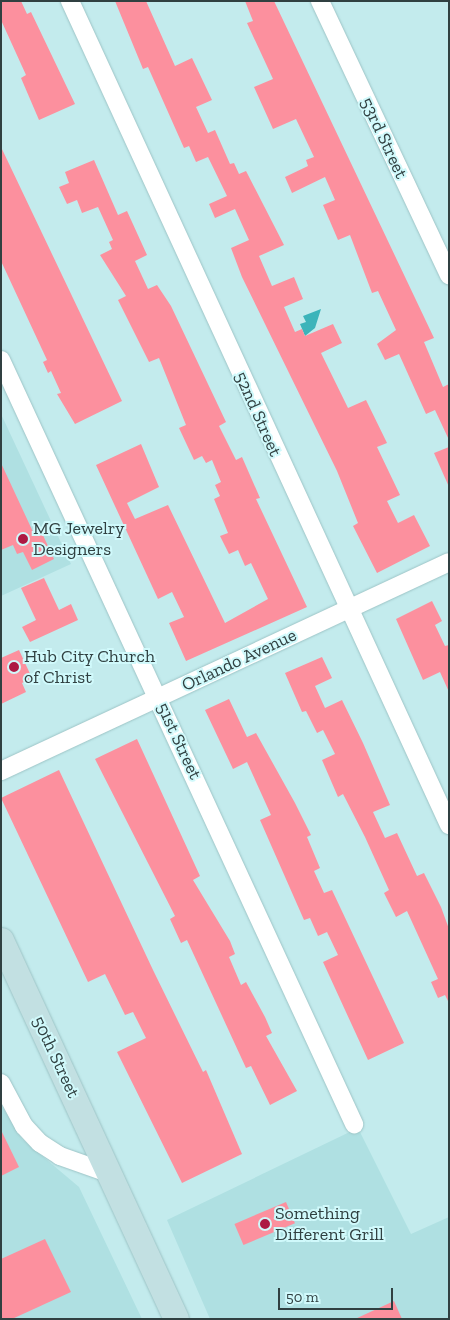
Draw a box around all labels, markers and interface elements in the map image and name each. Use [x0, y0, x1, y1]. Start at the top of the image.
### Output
street label: 53rd Street [356, 94, 412, 182]
street label: 52nd Street [230, 368, 286, 460]
place label: MG Jewelry Designers [33, 518, 125, 560]
marker: MG Jewelry Designers [17, 533, 29, 545]
street label: Orlando Avenue [178, 624, 300, 696]
place label: Hub City Church of Christ [24, 646, 155, 689]
marker: Hub City Church of Christ [8, 661, 20, 673]
street label: 51st Street [152, 699, 206, 783]
street label: 50th Street [28, 1013, 84, 1101]
place label: Something Different Grill [275, 1203, 384, 1246]
marker: Something Different Grill [259, 1218, 271, 1230]
scale bar [280, 1278, 395, 1310]
text: 50 m [286, 1288, 319, 1306]

